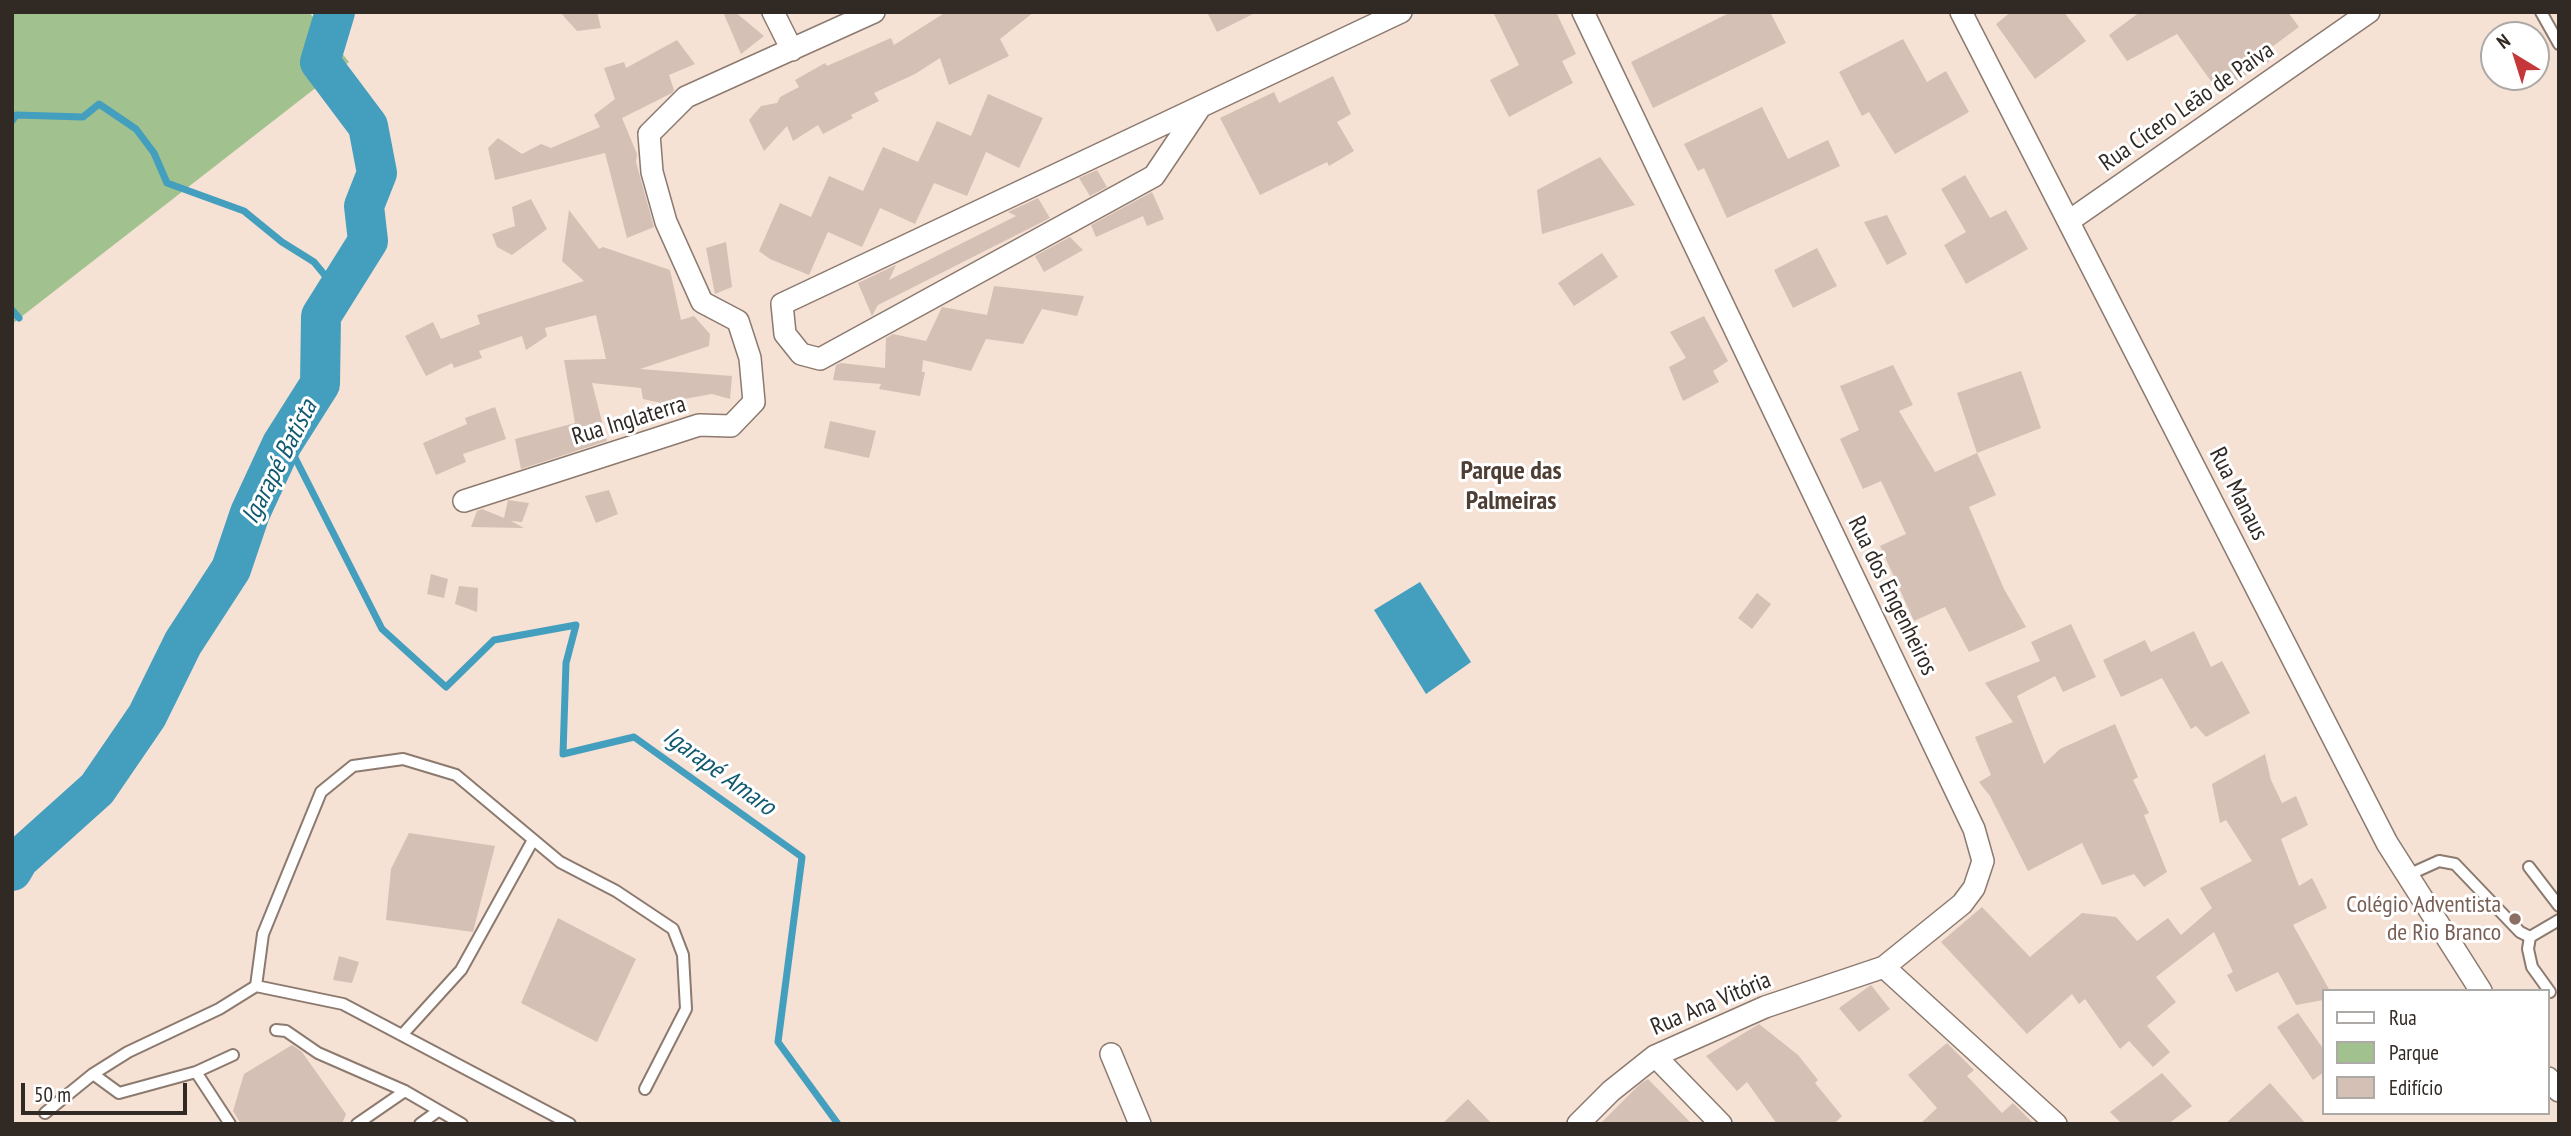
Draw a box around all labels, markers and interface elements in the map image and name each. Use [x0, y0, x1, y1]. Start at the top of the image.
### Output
north arrow [2480, 21, 2550, 91]
text: N [2492, 28, 2515, 54]
street label: Rua Cícero Leão de Paiva [2094, 36, 2280, 178]
street label: Rua Inglaterra [569, 390, 689, 452]
water label: Igarapé Batista [236, 395, 324, 529]
street label: Rua Manaus [2202, 443, 2274, 545]
district label: Parque das Palmeiras [1460, 456, 1562, 518]
street label: Rua dos Engenheiros [1841, 512, 1943, 680]
water label: Igarapé Amaro [657, 721, 781, 823]
place label: Colégio Adventista de Rio Branco [2346, 891, 2501, 947]
marker: Colégio Adventista de Rio Branco [2507, 911, 2523, 927]
street label: Rua Ana Vitória [1647, 966, 1775, 1042]
legend [2322, 989, 2550, 1115]
text: Rua [2389, 1004, 2417, 1031]
text: Parque [2389, 1039, 2439, 1066]
scale bar [24, 1070, 191, 1114]
text: Edifício [2389, 1074, 2443, 1101]
text: 50 m [34, 1081, 71, 1108]

